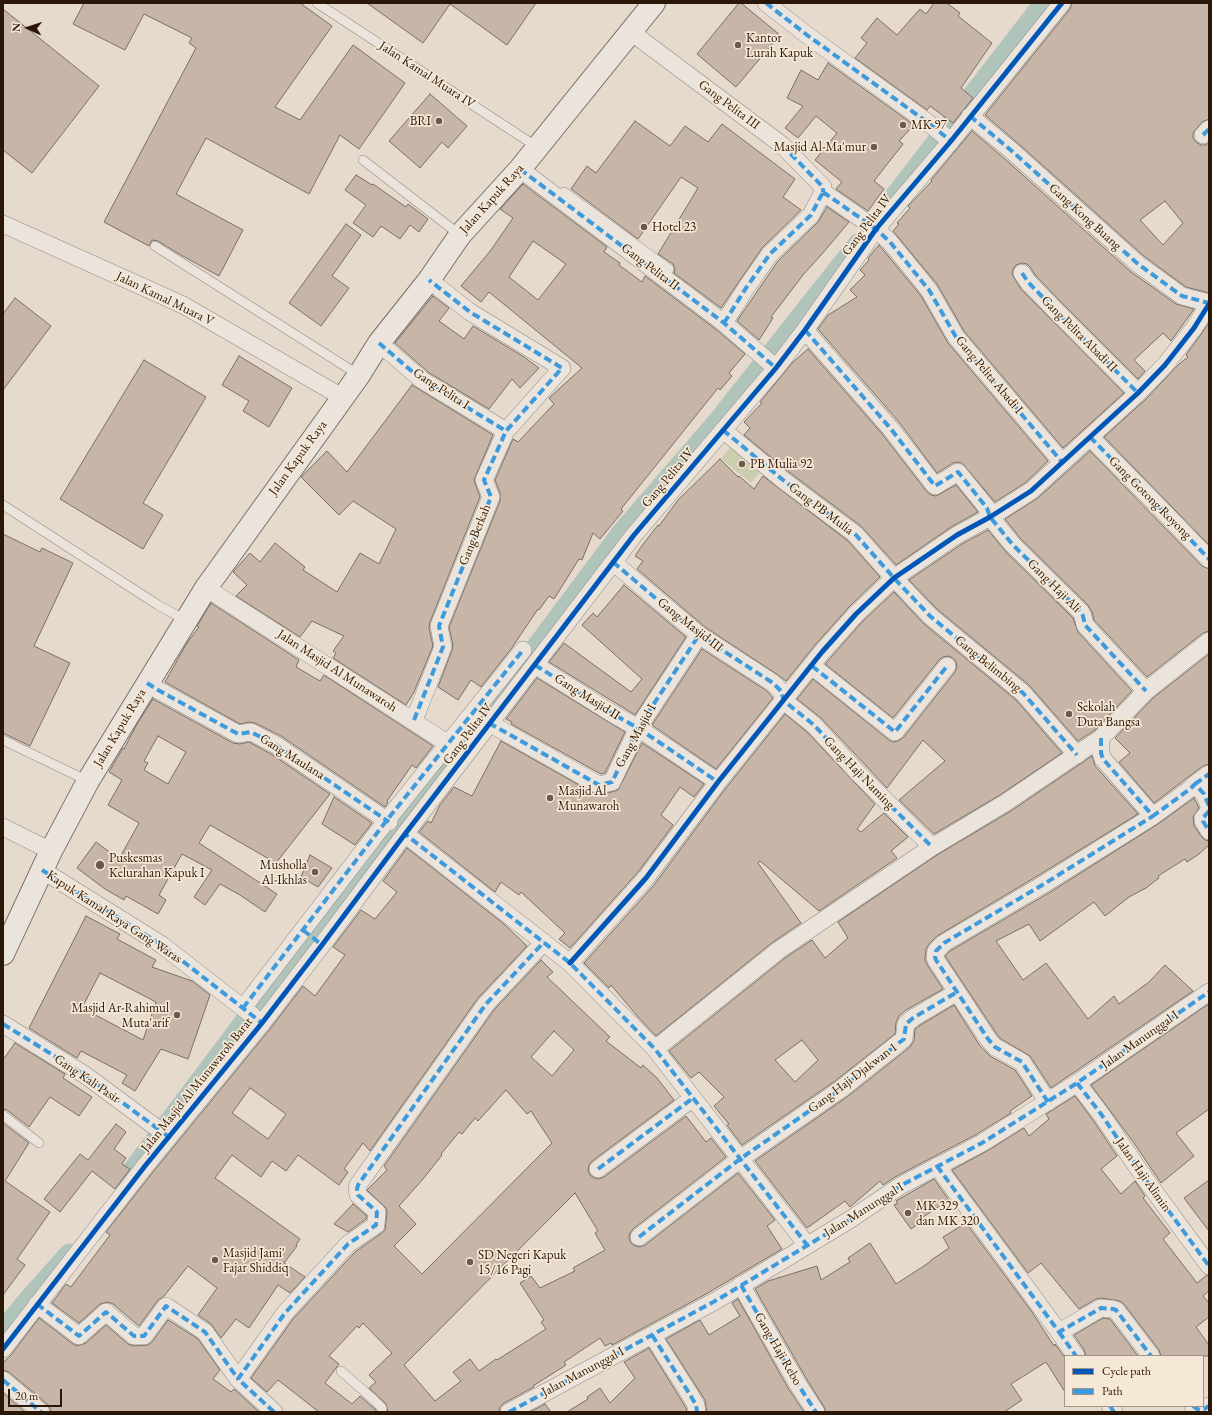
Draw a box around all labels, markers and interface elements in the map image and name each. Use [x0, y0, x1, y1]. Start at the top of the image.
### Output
north arrow [8, 8, 48, 48]
text: N [9, 23, 23, 32]
place label: Kantor Lurah Kapuk [746, 30, 813, 61]
street label: Jalan Kamal Muara IV [376, 38, 478, 112]
marker: Kantor Lurah Kapuk [733, 40, 743, 50]
street label: Gang Pelita III [695, 77, 763, 133]
place label: BRI [410, 113, 431, 129]
marker: BRI [434, 116, 444, 126]
place label: MK 97 [911, 117, 947, 133]
marker: MK 97 [898, 120, 908, 130]
place label: Masjid Al-Ma'mur [774, 139, 866, 155]
marker: Masjid Al-Ma'mur [869, 142, 879, 152]
street label: Jalan Kapuk Raya [457, 161, 527, 237]
street label: Gang Kong Buang [1045, 180, 1125, 254]
street label: Gang Pelita IV [839, 191, 895, 259]
place label: Hotel 23 [652, 219, 696, 235]
marker: Hotel 23 [639, 222, 649, 232]
street label: Gang Pelita II [618, 240, 682, 294]
street label: Jalan Kamal Muara V [113, 269, 217, 329]
street label: Gang Pelita Abadi II [1038, 293, 1120, 375]
street label: Gang Pelita Abadi I [952, 333, 1026, 417]
street label: Gang Pelita I [410, 365, 472, 413]
street label: Jalan Kapuk Raya [266, 418, 330, 498]
street label: Gang Pelita IV [639, 445, 697, 511]
street label: Gang Gotong Royong [1105, 453, 1195, 543]
place label: PB Mulia 92 [750, 456, 813, 472]
marker: PB Mulia 92 [737, 459, 747, 469]
street label: Gang PB Mulia [785, 480, 857, 538]
street label: Gang Berkah [456, 502, 494, 568]
street label: Gang Haji Ali [1024, 556, 1084, 616]
street label: Gang Masjid III [654, 594, 726, 656]
street label: Jalan Masjid Al Munawaroh [274, 626, 400, 716]
street label: Gang Belimbing [951, 632, 1025, 696]
street label: Gang Masjid II [551, 671, 623, 723]
street label: Jalan Kapuk Raya [90, 686, 150, 770]
place label: Sekolah Duta Bangsa [1077, 699, 1140, 730]
street label: Gang Pelita IV [440, 700, 496, 768]
street label: Gang Masjid I [612, 701, 660, 771]
marker: Sekolah Duta Bangsa [1064, 709, 1074, 719]
street label: Gang Maulana [257, 731, 327, 783]
street label: Gang Haji Naming [820, 733, 898, 813]
place label: Masjid Al Munawaroh [558, 783, 620, 814]
marker: Masjid Al Munawaroh [545, 793, 555, 803]
place label: Puskesmas Kelurahan Kapuk I [109, 850, 205, 881]
place label: Musholla Al-Ikhlas [260, 857, 307, 888]
marker: Puskesmas Kelurahan Kapuk I [94, 859, 106, 871]
street label: Kapuk Kamal Raya Gang Waras [43, 867, 185, 967]
marker: Musholla Al-Ikhlas [310, 867, 320, 877]
place label: Masjid Ar-Rahimul Muta'arif [72, 1000, 169, 1031]
street label: Jalan Manunggal I [1098, 1007, 1182, 1073]
marker: Masjid Ar-Rahimul Muta'arif [172, 1010, 182, 1020]
street label: Jalan Masjid Al Munawaroh Barat [138, 1015, 256, 1155]
street label: Gang Haji Djakwan 1 [805, 1039, 901, 1117]
street label: Gang Kali Pasir [51, 1051, 123, 1107]
street label: Jalan Haji Alimin [1112, 1135, 1174, 1215]
street label: Jalan Manunggal I [821, 1179, 907, 1241]
place label: MK 329 dan MK 320 [916, 1198, 979, 1229]
marker: MK 329 dan MK 320 [903, 1208, 913, 1218]
place label: Masjid Jami' Fajar Shiddiq [223, 1245, 288, 1276]
place label: SD Negeri Kapuk 15/16 Pagi [478, 1247, 566, 1278]
marker: Masjid Jami' Fajar Shiddiq [210, 1255, 220, 1265]
marker: SD Negeri Kapuk 15/16 Pagi [465, 1257, 475, 1267]
street label: Gang Haji Rebo [751, 1310, 805, 1388]
street label: Jalan Manunggal I [539, 1344, 627, 1400]
legend [1064, 1355, 1204, 1407]
text: Cycle path [1102, 1363, 1151, 1379]
scale bar [10, 1381, 64, 1407]
text: Path [1102, 1383, 1123, 1399]
text: 20 m [15, 1388, 38, 1404]

